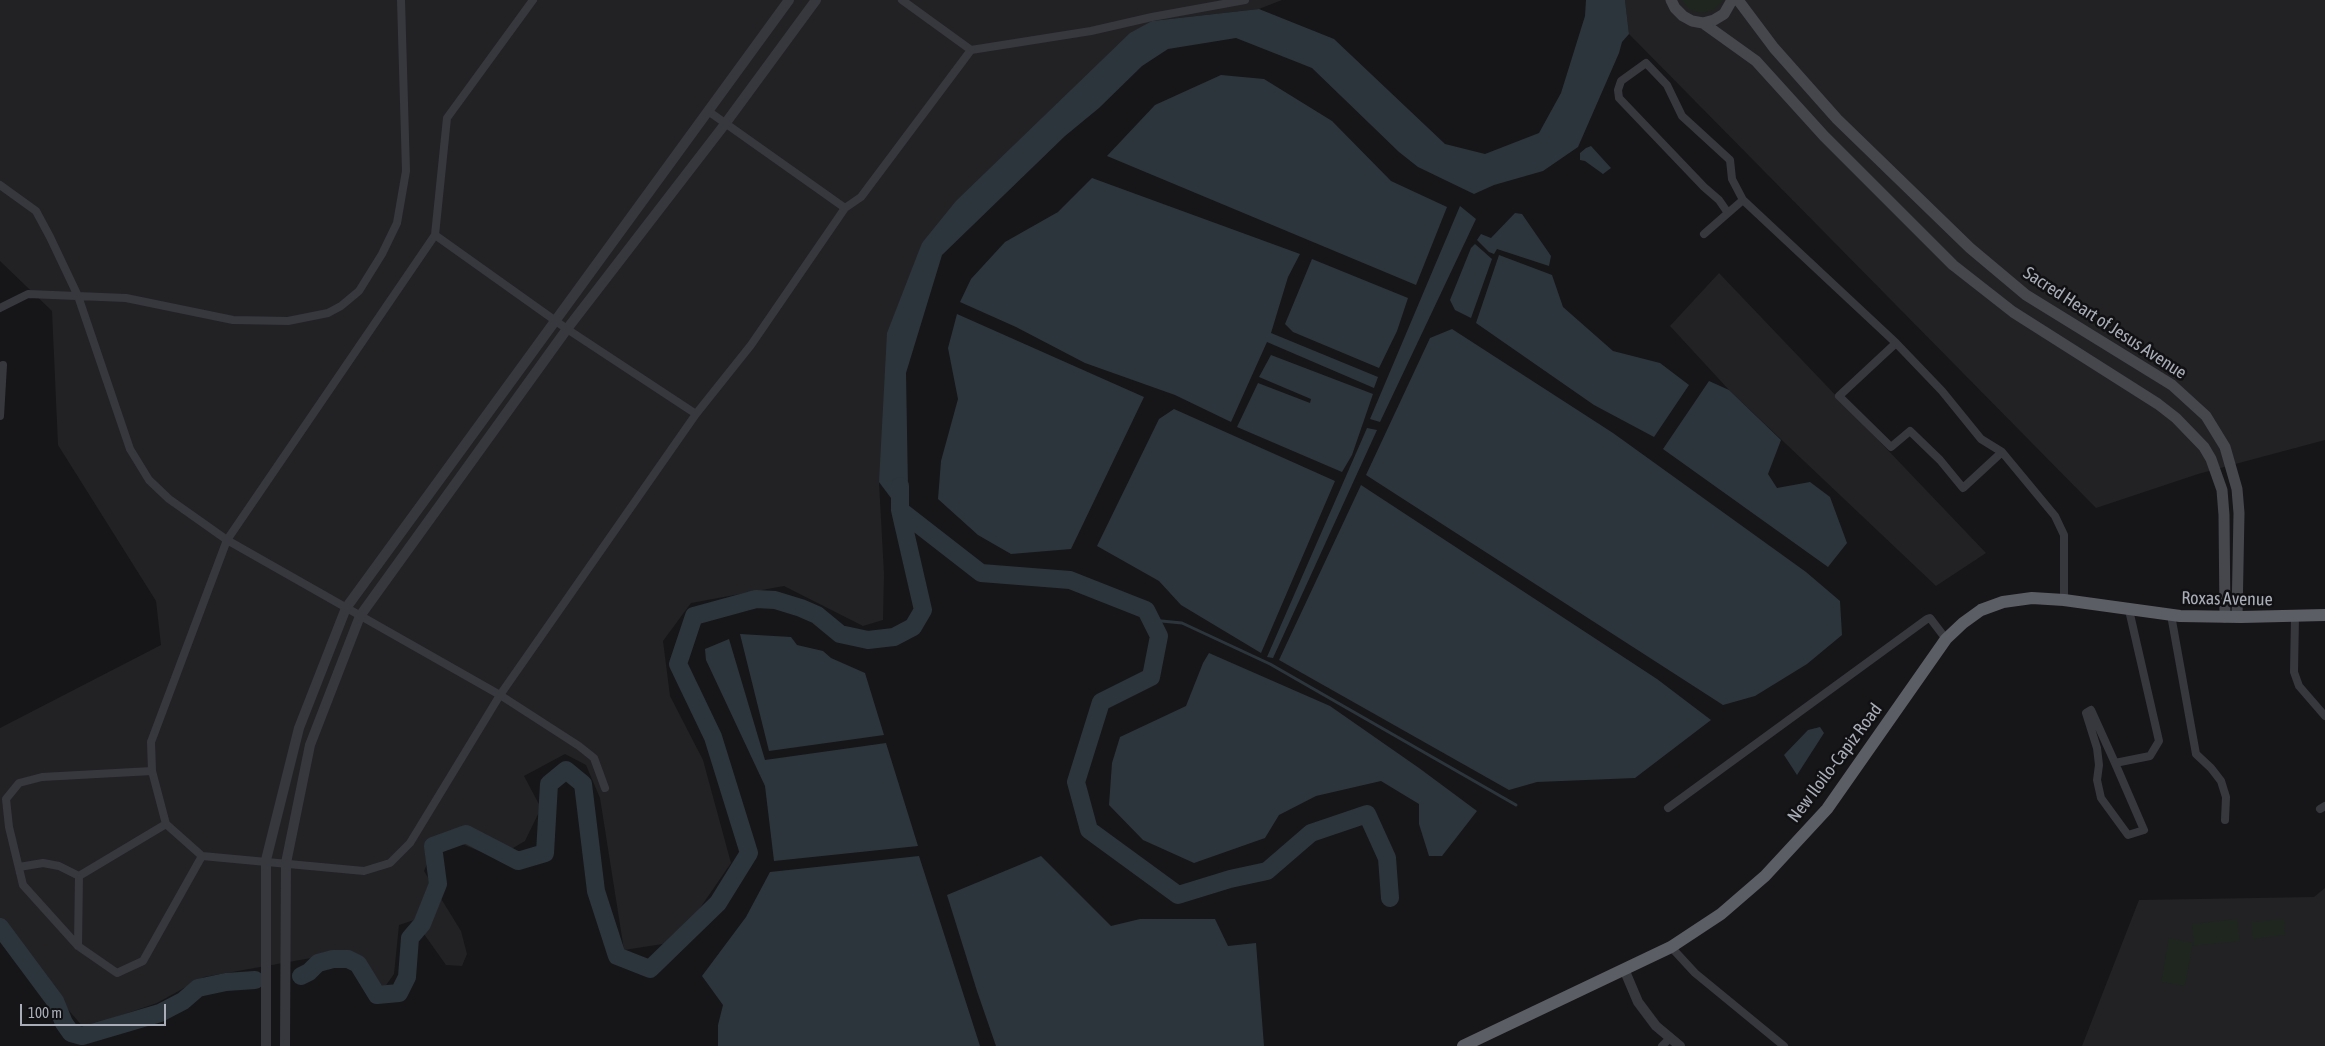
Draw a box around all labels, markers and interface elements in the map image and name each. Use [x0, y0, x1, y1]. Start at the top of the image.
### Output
street label: Sacred Heart of Jesus Avenue [2019, 262, 2191, 384]
street label: Roxas Avenue [2181, 587, 2273, 611]
street label: New Iloilo-Capiz Road [1783, 699, 1887, 827]
scale bar [22, 994, 169, 1026]
text: 100 m [28, 1004, 62, 1021]

